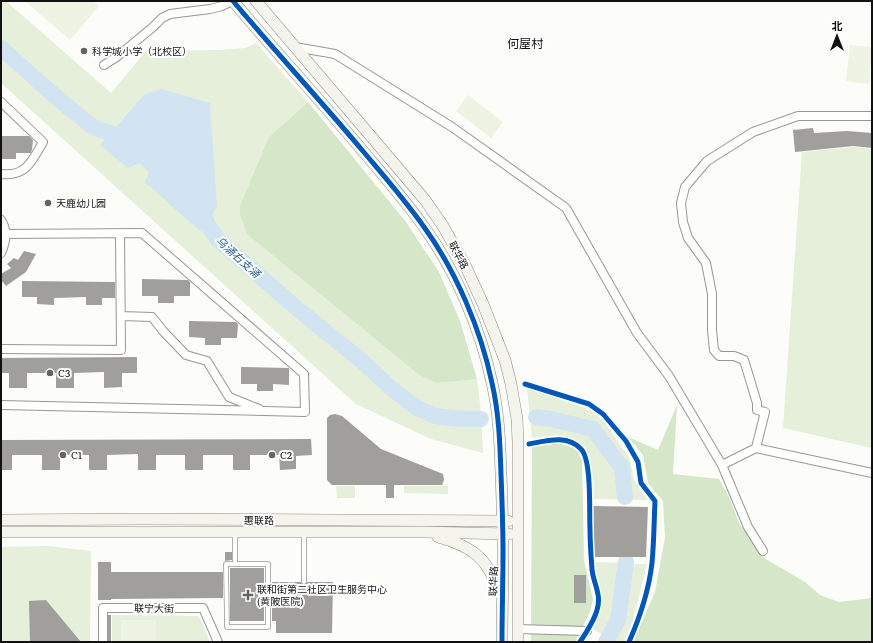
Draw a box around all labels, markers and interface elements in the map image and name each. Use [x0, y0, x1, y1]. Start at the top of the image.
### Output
north arrow [817, 16, 857, 56]
text: 北 [832, 17, 843, 33]
district label: 何屋村 [507, 34, 544, 52]
place label: 科学城小学（北校区） [92, 43, 192, 58]
marker: 科学城小学（北校区） [79, 46, 89, 56]
place label: 天鹿幼儿园 [56, 195, 106, 210]
marker: 天鹿幼儿园 [43, 198, 53, 208]
water label: 乌涌右支涌 [213, 232, 266, 282]
street label: 联华路 [446, 238, 473, 272]
place label: C3 [58, 365, 70, 380]
marker: C3 [45, 368, 55, 378]
place label: C1 [71, 447, 82, 462]
place label: C2 [280, 447, 292, 462]
marker: C1 [58, 450, 68, 460]
marker: C2 [267, 450, 277, 460]
street label: 惠联路 [244, 512, 274, 527]
street label: 联华路 [484, 566, 501, 596]
place label: 联和街第二社区卫生服务中心 (黄陂医院) [257, 581, 387, 608]
marker: 联和街第二社区卫生服务中心 (黄陂医院) [242, 589, 254, 601]
street label: 联宁大街 [134, 600, 174, 615]

